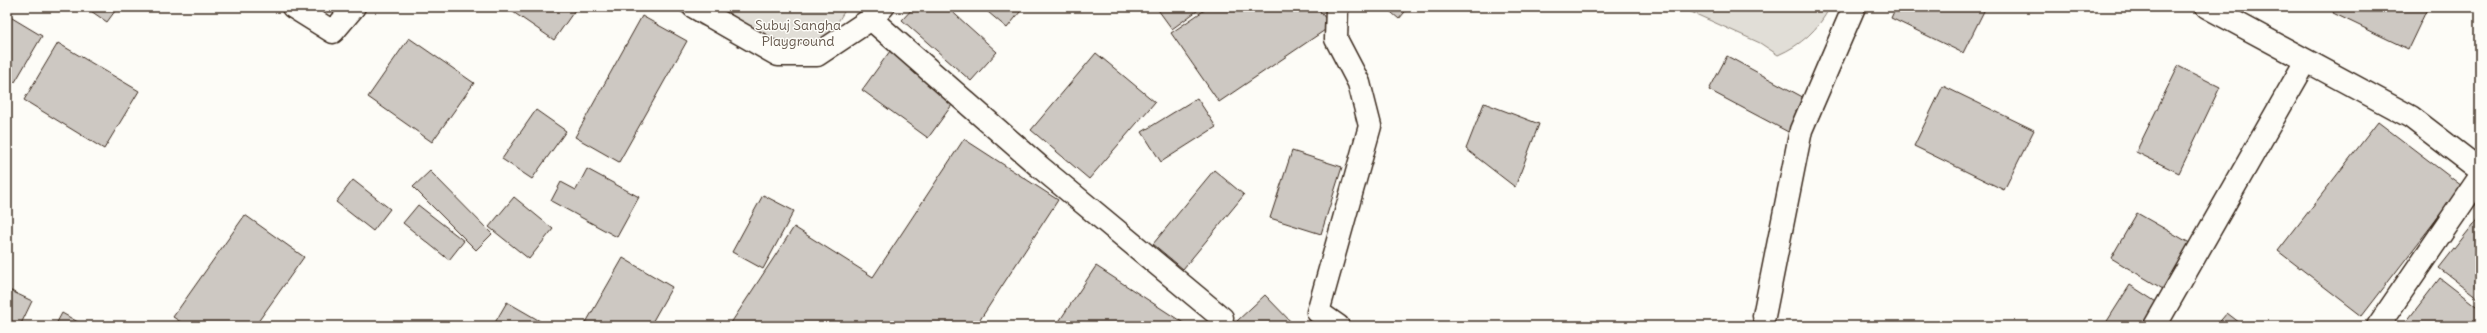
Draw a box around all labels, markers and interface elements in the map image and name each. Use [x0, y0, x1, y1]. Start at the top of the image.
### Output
park label: Subuj Sangha Playground [755, 16, 841, 50]

